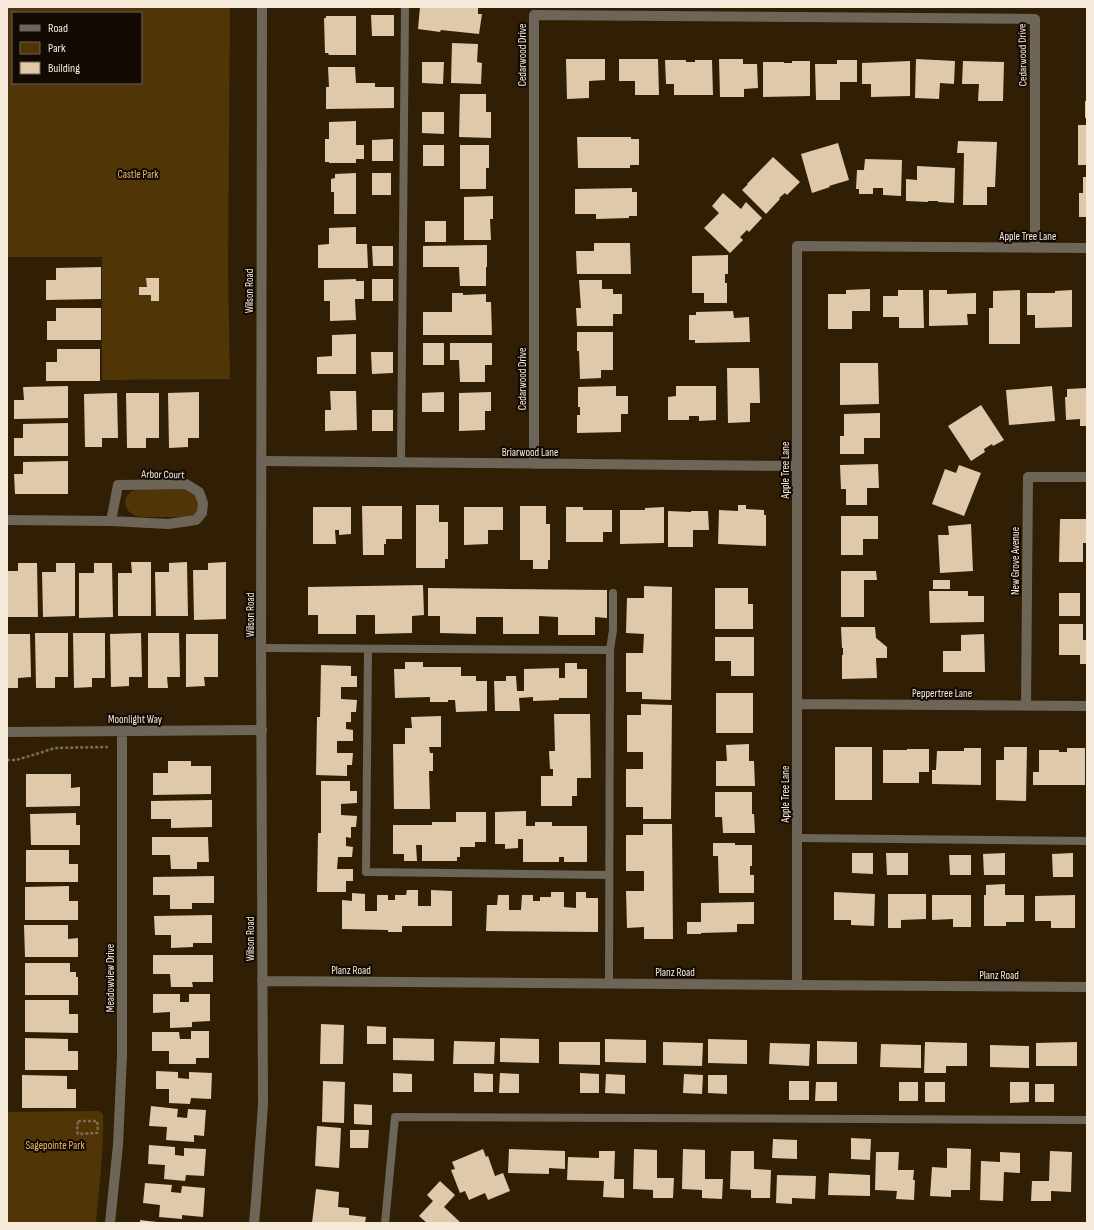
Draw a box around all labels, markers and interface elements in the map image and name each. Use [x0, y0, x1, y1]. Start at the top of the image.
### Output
legend [12, 12, 142, 84]
text: Road [48, 21, 68, 36]
street label: Cedarwood Drive [516, 24, 529, 86]
street label: Cedarwood Drive [1015, 24, 1030, 86]
text: Park [48, 41, 66, 56]
text: Building [48, 61, 80, 76]
park label: Castle Park [118, 168, 159, 181]
street label: Apple Tree Lane [999, 230, 1056, 243]
street label: Wilson Road [243, 268, 256, 313]
street label: Cedarwood Drive [516, 348, 529, 410]
street label: Apple Tree Lane [779, 442, 792, 499]
street label: Briarwood Lane [502, 446, 558, 459]
street label: Arbor Court [140, 468, 185, 481]
street label: New Grove Avenue [1009, 527, 1022, 595]
street label: Wilson Road [244, 592, 257, 637]
street label: Peppertree Lane [912, 687, 972, 700]
street label: Moonlight Way [108, 713, 163, 726]
street label: Apple Tree Lane [779, 766, 792, 823]
street label: Wilson Road [244, 916, 257, 961]
street label: Meadowview Drive [104, 944, 117, 1012]
street label: Planz Road [331, 964, 371, 977]
street label: Planz Road [655, 966, 695, 979]
street label: Planz Road [979, 969, 1019, 982]
park label: Sagepointe Park [25, 1139, 85, 1152]

